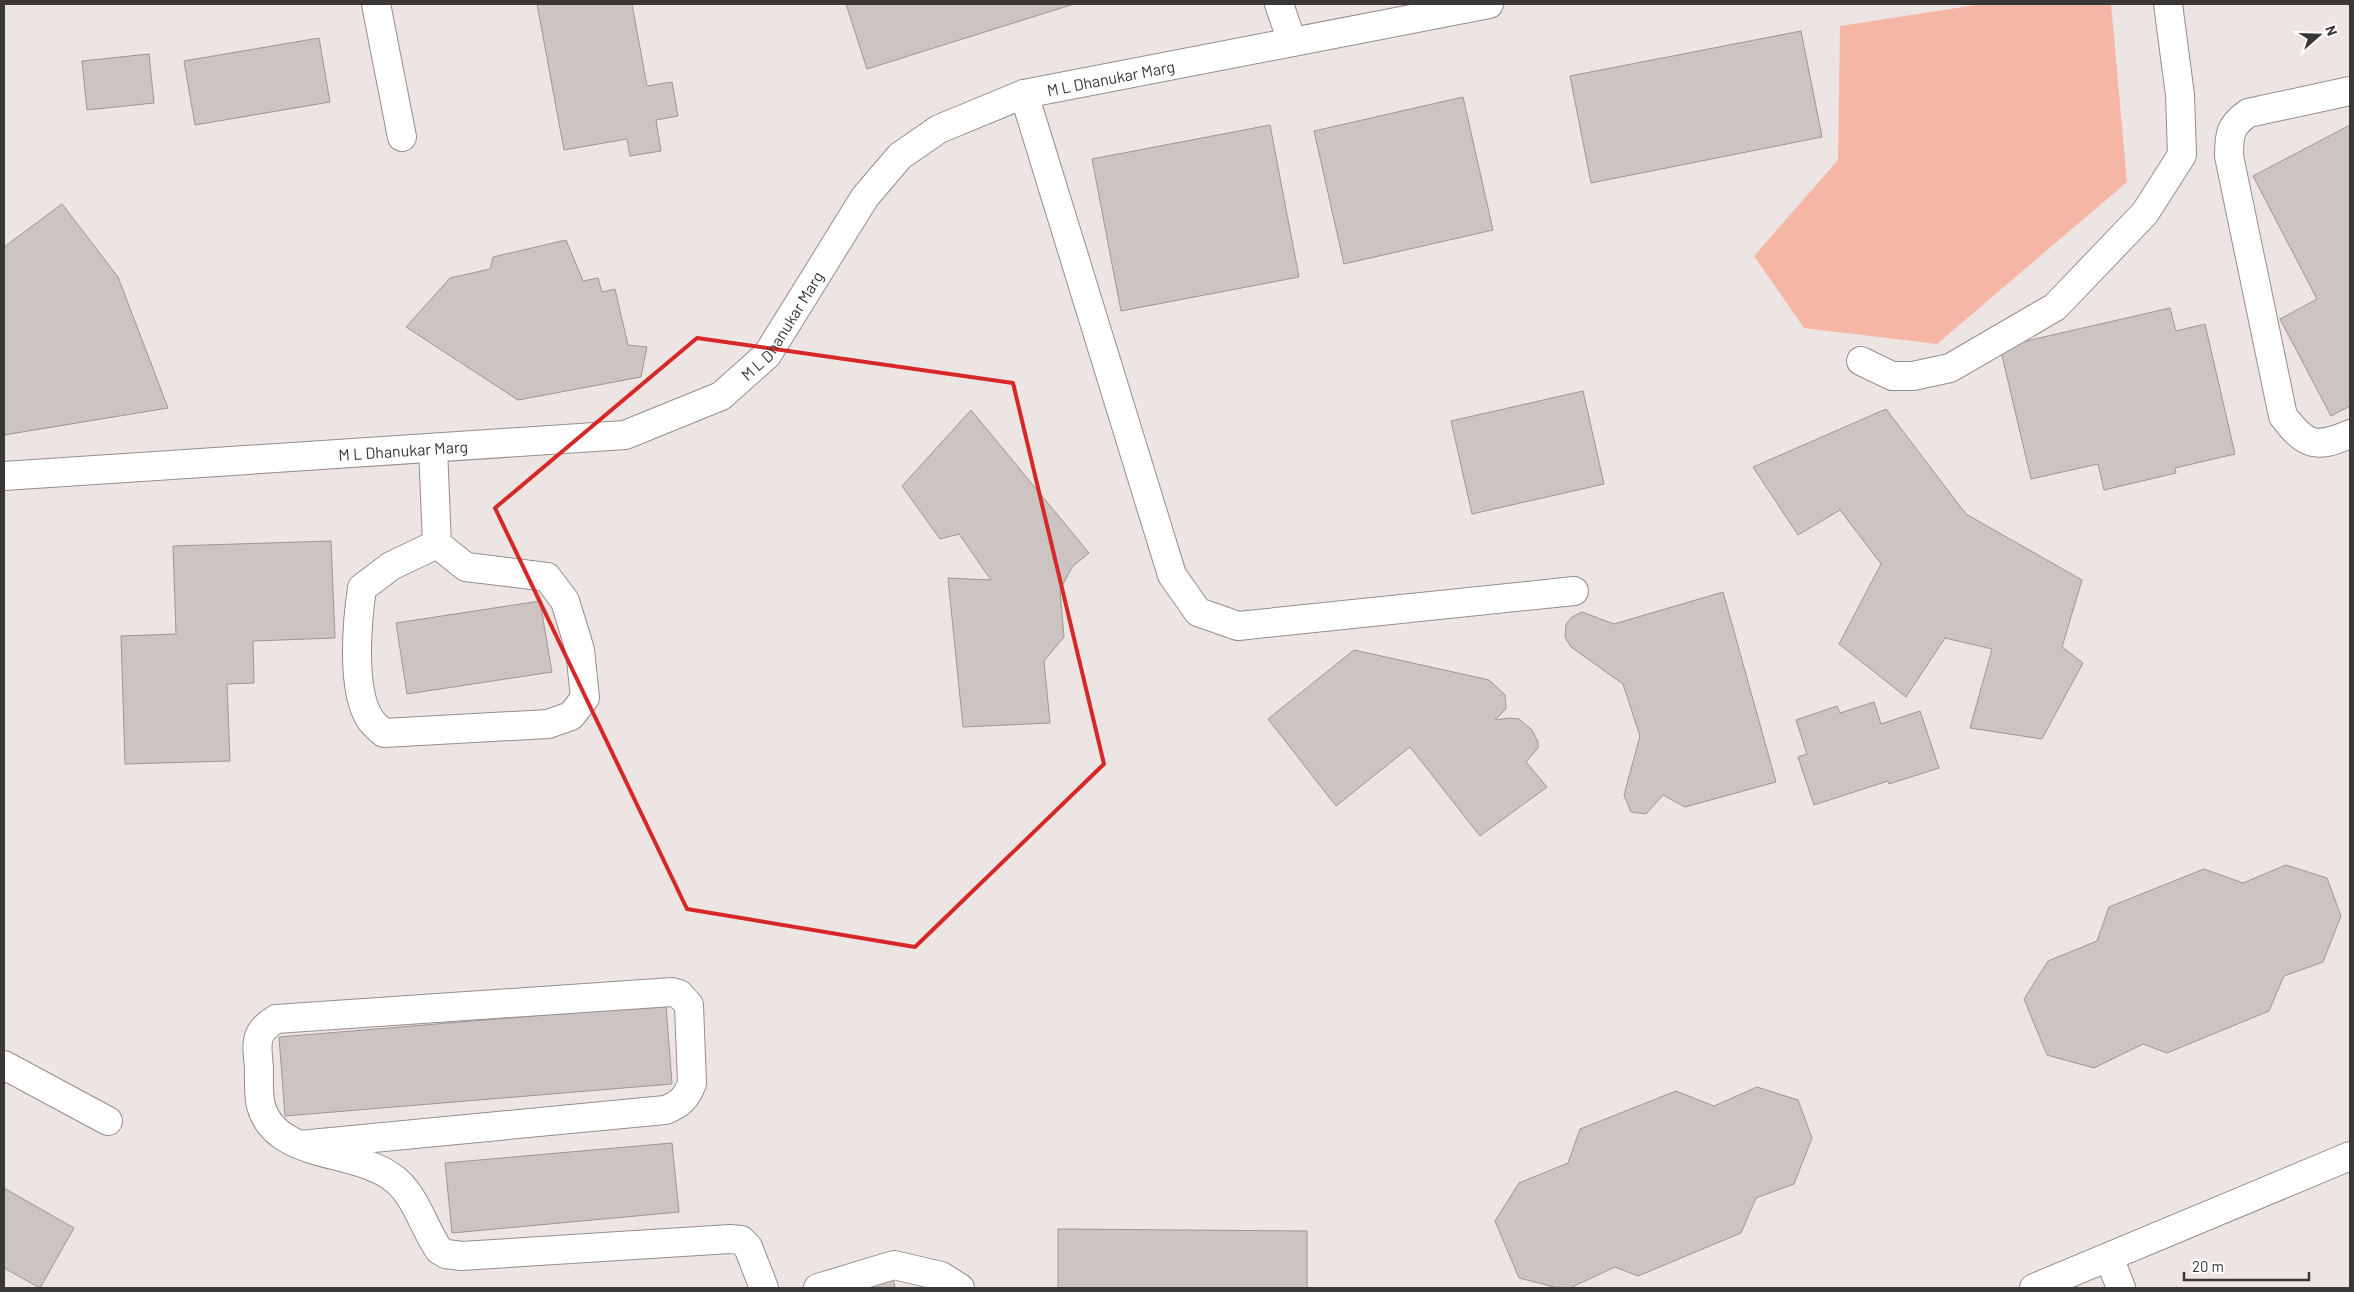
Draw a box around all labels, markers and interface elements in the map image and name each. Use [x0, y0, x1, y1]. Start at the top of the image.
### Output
north arrow [2294, 10, 2344, 60]
text: N [2322, 23, 2341, 38]
street label: M L Dhanukar Marg [1045, 56, 1176, 99]
street label: M L Dhanukar Marg [736, 267, 826, 384]
street label: M L Dhanukar Marg [338, 436, 469, 463]
scale bar [2184, 1250, 2309, 1282]
text: 20 m [2192, 1257, 2224, 1275]

